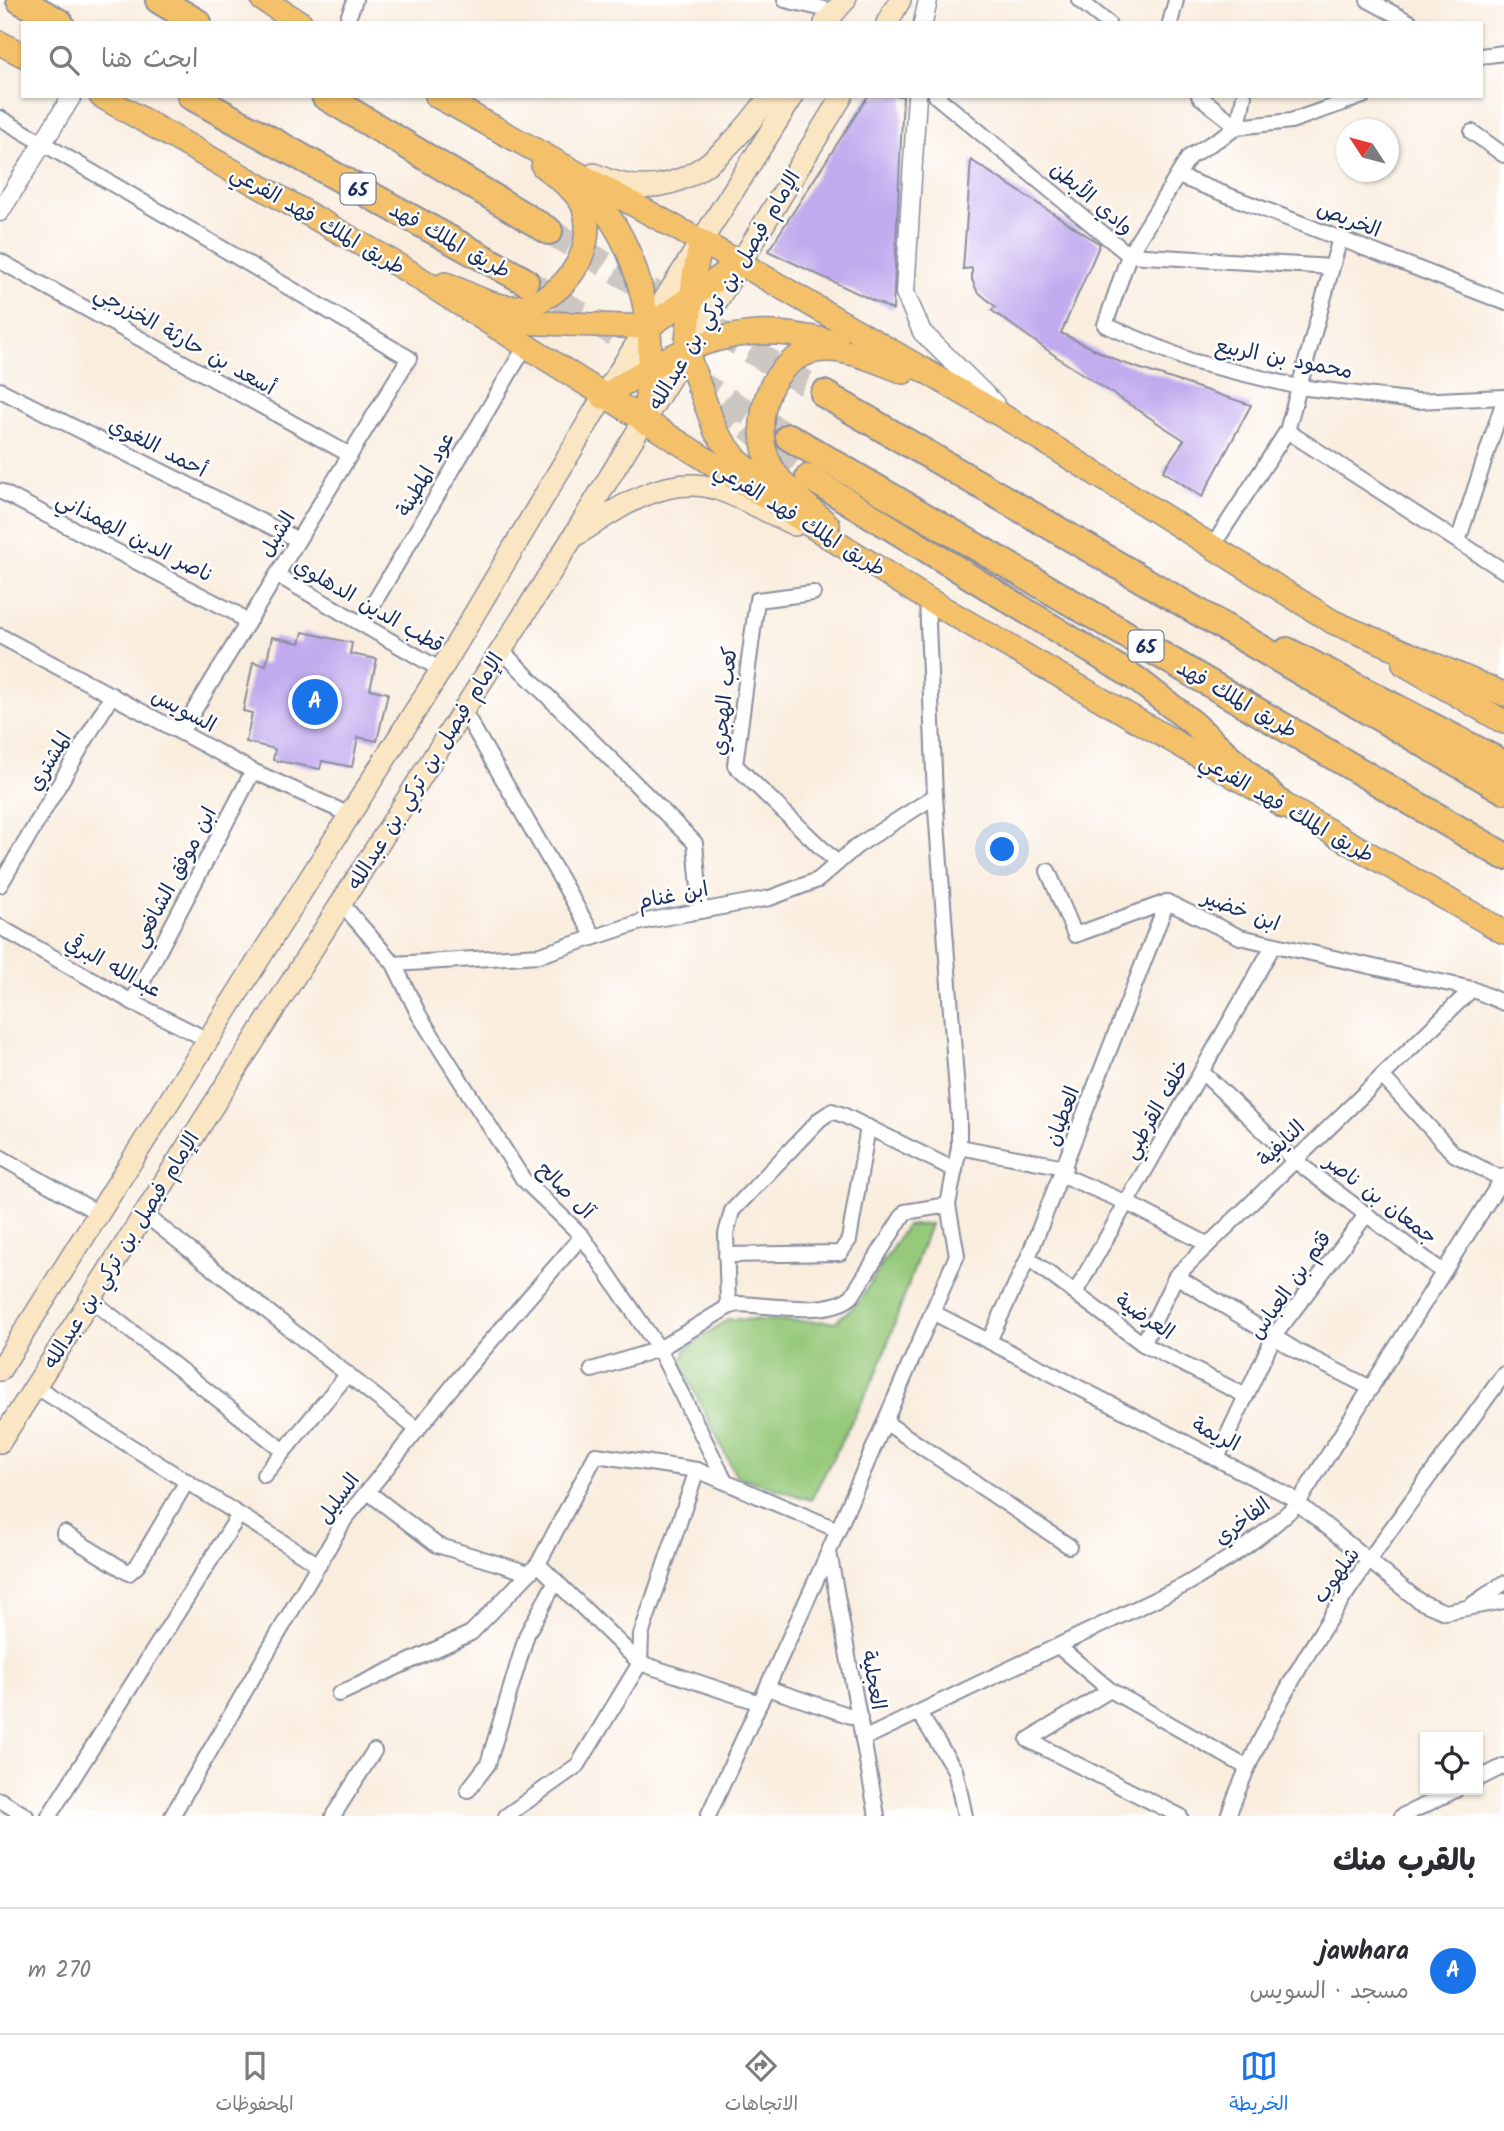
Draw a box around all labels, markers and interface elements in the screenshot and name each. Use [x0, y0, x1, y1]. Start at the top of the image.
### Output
search box [21, 21, 1483, 98]
text: ابحث هنا [101, 39, 198, 81]
icon: search [45, 41, 83, 79]
north arrow [1336, 119, 1399, 182]
street label: وادي الأبطن [1042, 154, 1140, 244]
street label: طريق الملك فهد الفرعي [223, 158, 411, 286]
street label: الإمام فيصل بن تركي بن عبدالله [640, 164, 811, 418]
road number: 65 [340, 174, 376, 204]
street label: الخريص [1311, 193, 1385, 248]
street label: طريق الملك فهد [382, 194, 516, 288]
street label: أسعد بن حارثة الخزرجي [87, 278, 281, 406]
street label: محمود بن الربيع [1212, 330, 1356, 389]
street label: أحمد اللغوي [102, 409, 212, 487]
street label: عود المطينة [389, 426, 464, 524]
street label: طريق الملك فهد الفرعي [706, 454, 891, 587]
street label: ناصر الدين الهمذاني [49, 484, 219, 593]
street label: الشبل [251, 505, 305, 564]
street label: قطب الدين الدهلوي [287, 550, 450, 663]
road number: 65 [1128, 631, 1164, 662]
street label: كعب الهجري [703, 645, 748, 757]
street label: الإمام فيصل بن تركي بن عبدالله [339, 647, 514, 898]
street label: طريق الملك فهد [1170, 652, 1303, 748]
pin: A [292, 676, 338, 728]
street label: السويس [145, 680, 222, 742]
street label: المشتري [19, 725, 81, 798]
street label: طريق الملك فهد الفرعي [1192, 746, 1380, 874]
street label: ابن موفق الشافعي [124, 801, 227, 955]
your location [985, 832, 1019, 866]
street label: ابن غنام [635, 873, 711, 919]
street label: ابن خضير [1195, 881, 1284, 941]
street label: عبدالله البرقي [58, 927, 167, 1008]
street label: خلف القرطبي [1115, 1053, 1200, 1167]
street label: العطيان [1037, 1082, 1090, 1151]
street label: النايفية [1251, 1113, 1314, 1175]
street label: الإمام فيصل بن تركي بن عبدالله [35, 1126, 210, 1377]
street label: جمعان بن ناصر [1315, 1145, 1444, 1254]
street label: آل صالح [528, 1155, 602, 1228]
street label: قثم بن العباس [1242, 1225, 1341, 1347]
street label: العرضية [1108, 1285, 1180, 1349]
street label: الريمة [1185, 1409, 1245, 1461]
street label: السليل [309, 1466, 369, 1531]
street label: الفاخري [1207, 1490, 1278, 1555]
street label: شلهوب [1305, 1541, 1369, 1611]
street label: العجلية [851, 1648, 894, 1713]
map controls [1420, 1732, 1483, 1795]
button: locate [1420, 1732, 1483, 1795]
text: بالقرب منك [1333, 1838, 1476, 1886]
text: jawhara [1320, 1931, 1409, 1973]
text: 270 m [28, 1953, 91, 1989]
text: A [1446, 1953, 1460, 1989]
text: مسجد · السويس [1250, 1974, 1409, 2010]
tab: المحفوظات [216, 2047, 294, 2120]
tab: الاتجاهات [725, 2047, 798, 2120]
tab: الخريطة [1229, 2047, 1288, 2120]

